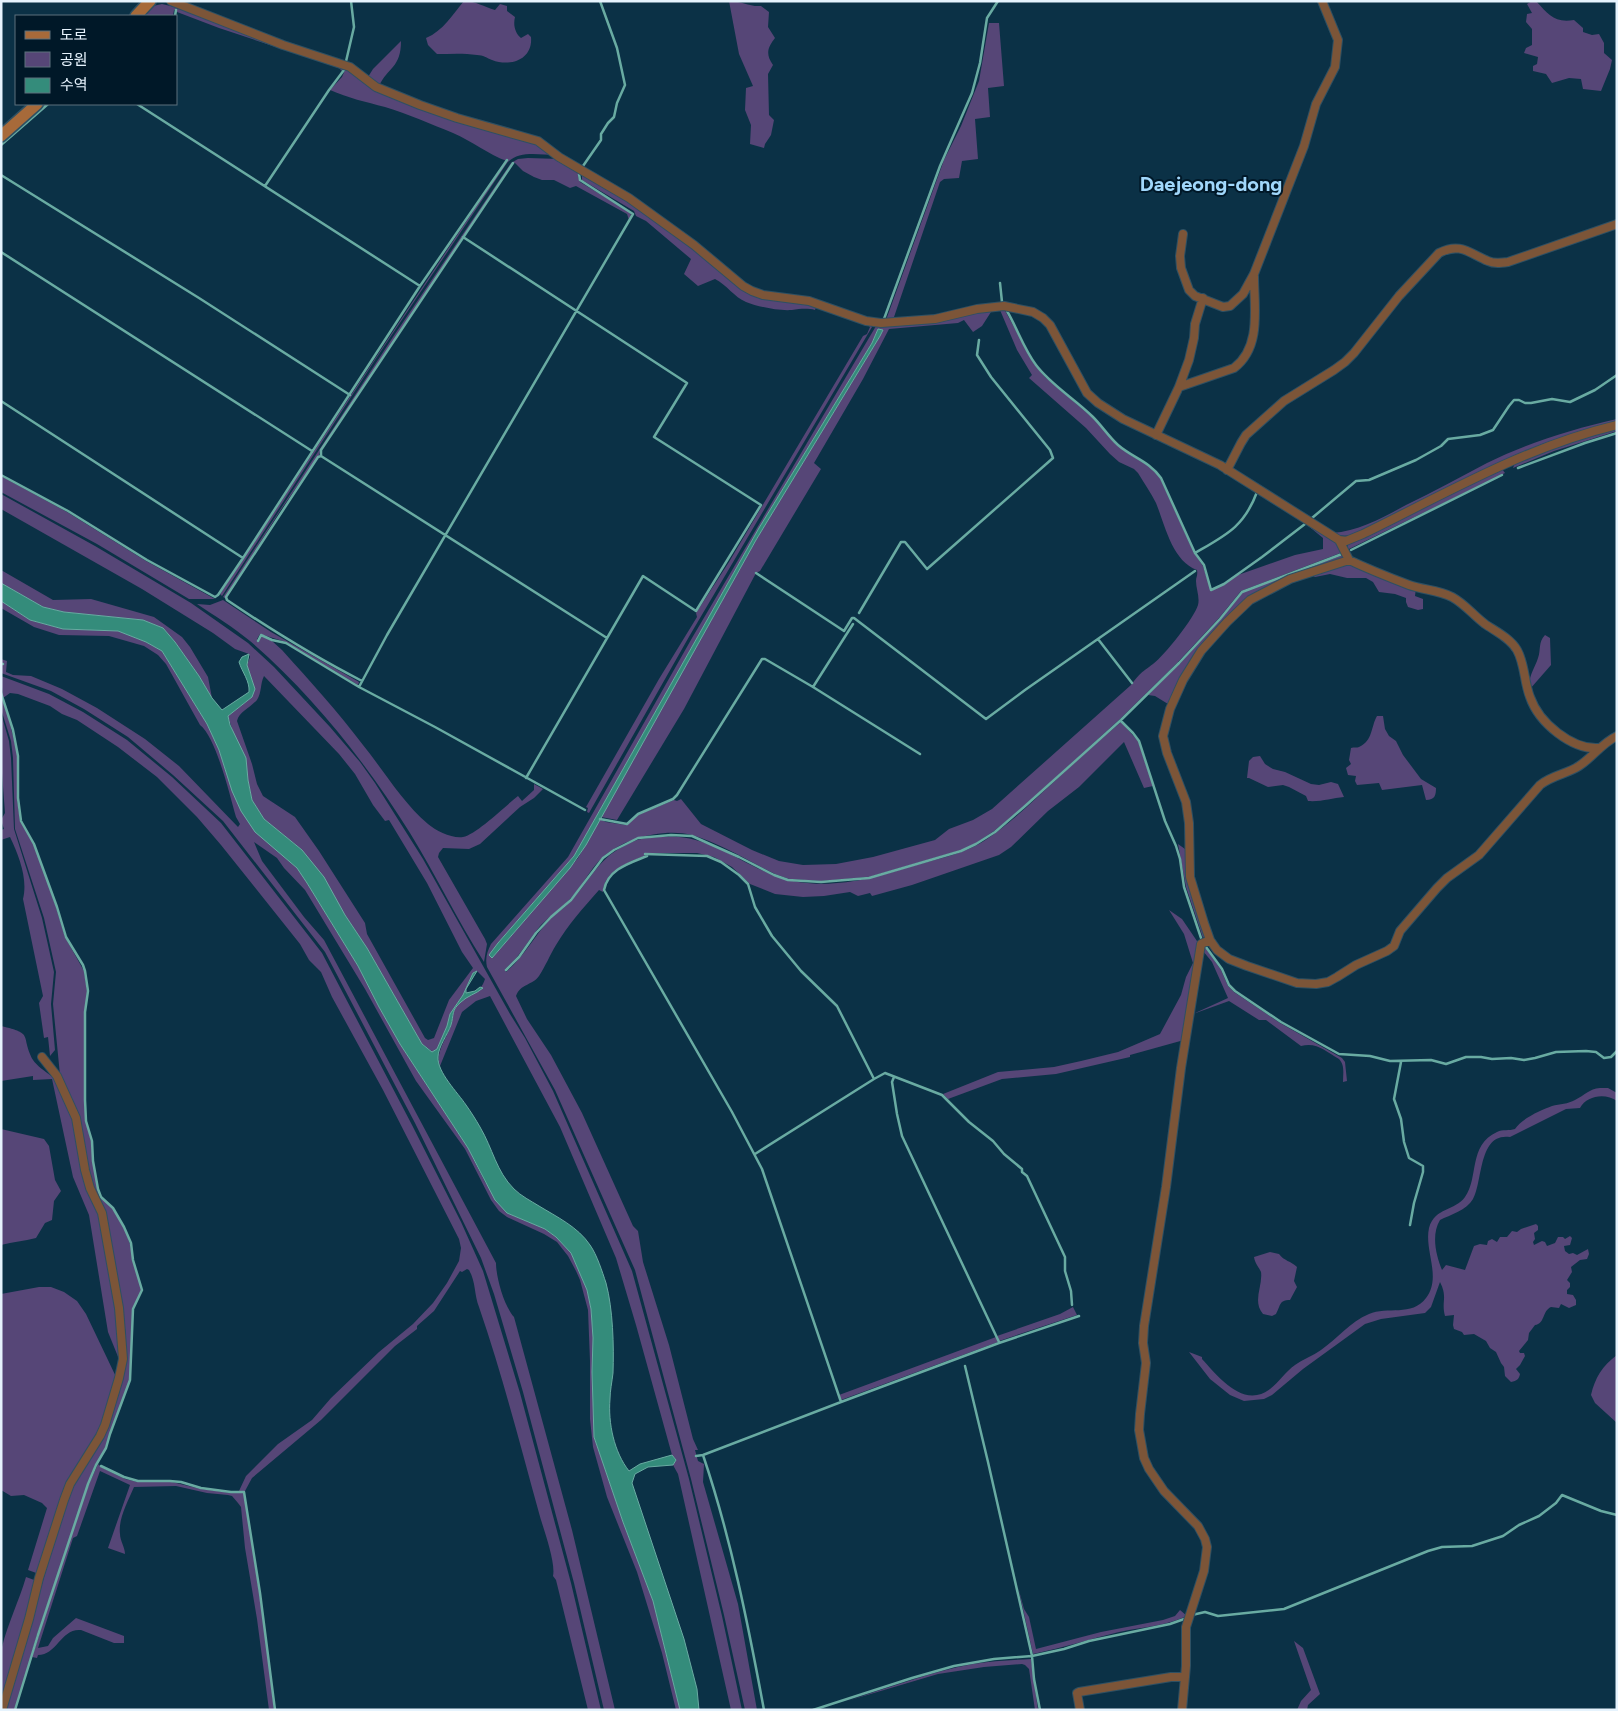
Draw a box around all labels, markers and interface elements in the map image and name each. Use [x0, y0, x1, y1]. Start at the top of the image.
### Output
legend [15, 15, 178, 105]
text: 도로 [60, 26, 88, 44]
text: 공원 [60, 51, 88, 69]
text: 수역 [60, 76, 88, 94]
district label: Daejeong-dong [1140, 172, 1282, 196]

